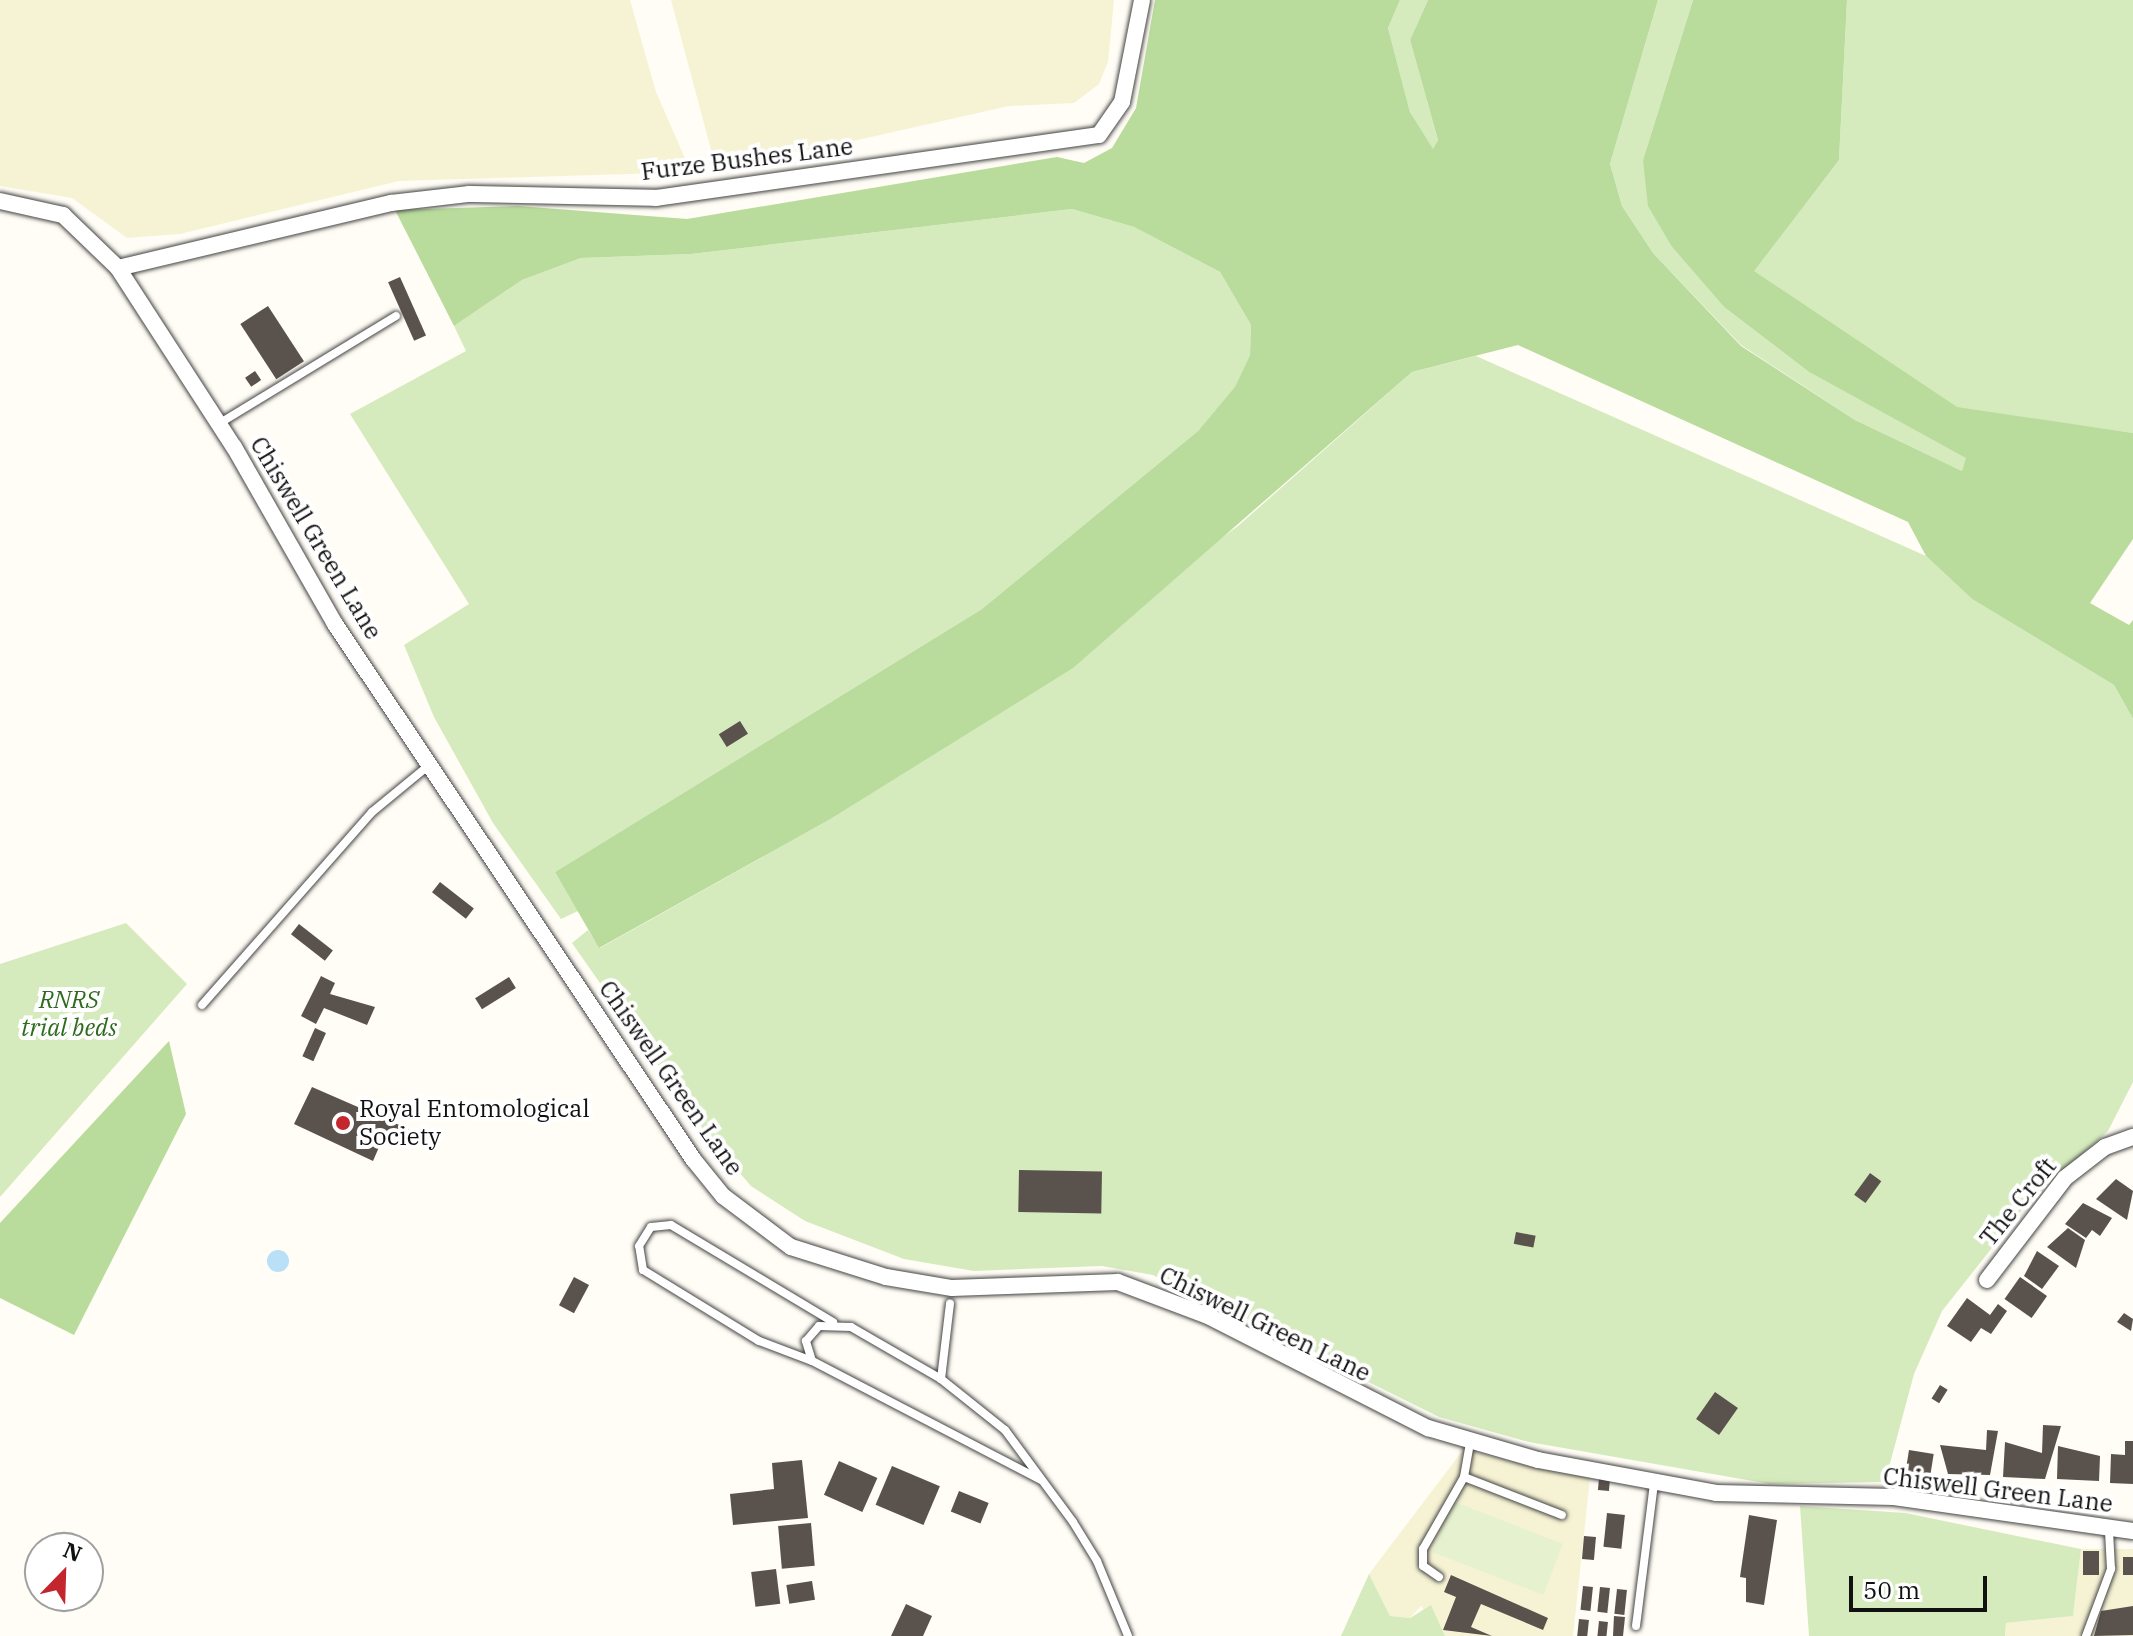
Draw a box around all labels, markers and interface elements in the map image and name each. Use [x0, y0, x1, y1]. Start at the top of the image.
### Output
street label: Furze Bushes Lane [639, 132, 855, 186]
street label: Chiswell Green Lane [244, 432, 388, 644]
street label: Chiswell Green Lane [593, 975, 749, 1181]
park label: RNRS trial beds [21, 986, 117, 1042]
place label: Royal Entomological Society [359, 1095, 590, 1151]
marker: Royal Entomological Society [334, 1114, 352, 1132]
street label: The Croft [1974, 1152, 2062, 1252]
street label: Chiswell Green Lane [1155, 1260, 1375, 1388]
street label: Chiswell Green Lane [1882, 1462, 2114, 1518]
north arrow [24, 1532, 104, 1612]
text: N [59, 1535, 86, 1568]
scale bar [1853, 1560, 1991, 1610]
text: 50 m [1863, 1574, 1920, 1606]

